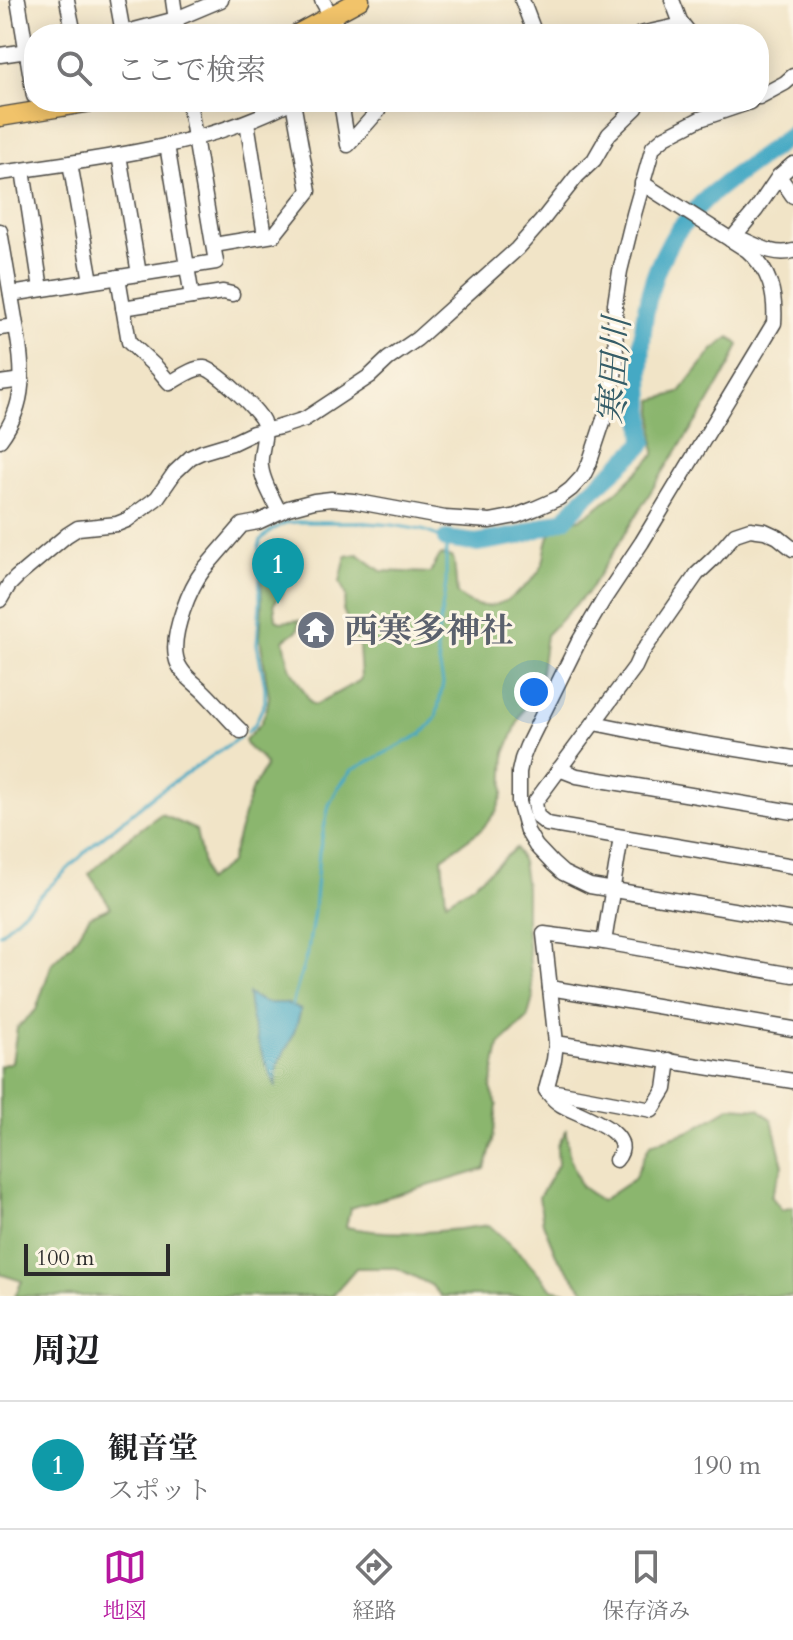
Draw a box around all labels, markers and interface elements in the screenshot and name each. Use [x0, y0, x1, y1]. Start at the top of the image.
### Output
search box [24, 24, 769, 112]
icon: search [52, 46, 96, 90]
text: ここで検索 [116, 50, 266, 91]
water label: 寒田川 [587, 312, 642, 426]
pin: 1 [252, 538, 304, 604]
place label: 西寒多神社 [344, 608, 514, 654]
temple icon: 西寒多神社 [295, 609, 337, 651]
your location [514, 672, 554, 712]
scale bar [24, 1240, 170, 1276]
text: 100 m [36, 1243, 94, 1273]
text: 周辺 [32, 1328, 100, 1374]
text: 観音堂 [108, 1428, 198, 1469]
text: 1 [51, 1448, 65, 1483]
text: 190 m [692, 1448, 761, 1483]
text: スポット [108, 1473, 212, 1508]
tab: 地図 [103, 1545, 147, 1626]
tab: 経路 [352, 1545, 396, 1626]
tab: 保存済み [602, 1545, 690, 1626]

